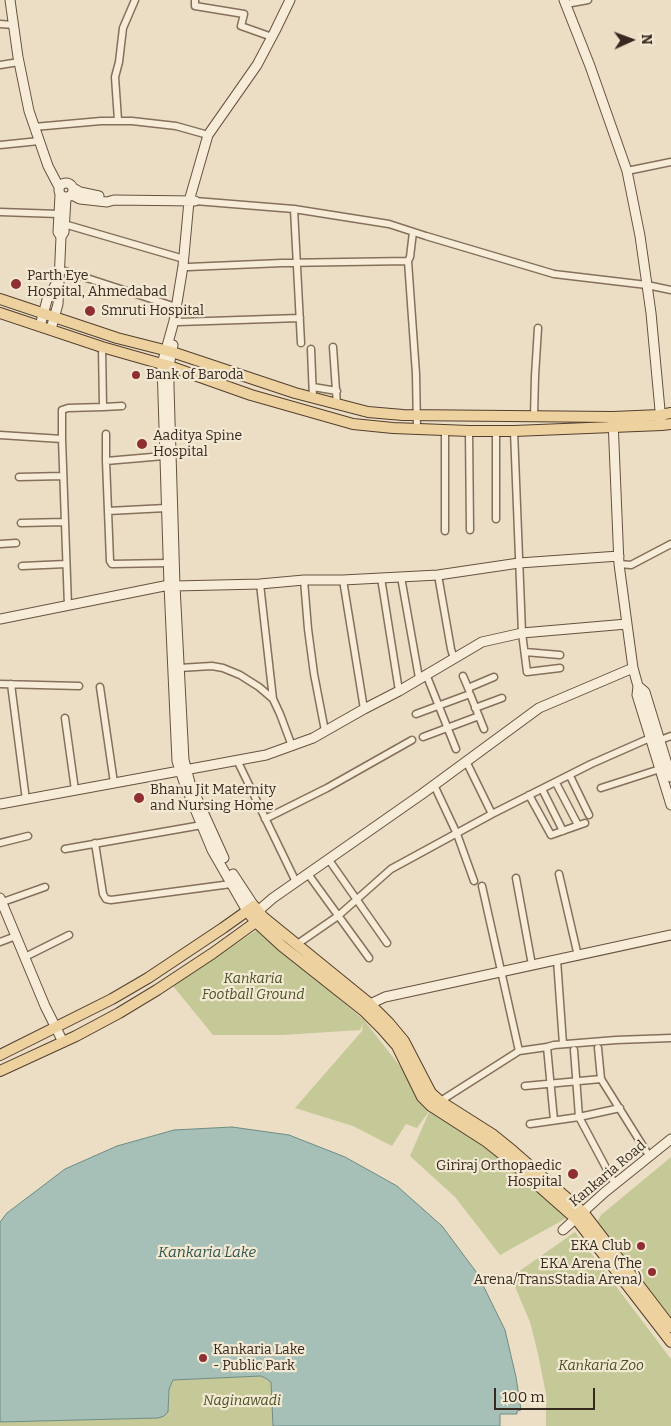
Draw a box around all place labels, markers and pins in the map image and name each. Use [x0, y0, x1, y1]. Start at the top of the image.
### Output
place label: Parth Eye Hospital, Ahmedabad [27, 268, 167, 300]
marker: Parth Eye Hospital, Ahmedabad [9, 277, 23, 291]
place label: Smruti Hospital [101, 303, 204, 319]
marker: Smruti Hospital [83, 304, 97, 318]
place label: Bank of Baroda [146, 367, 244, 383]
marker: Bank of Baroda [130, 369, 142, 381]
place label: Aaditya Spine Hospital [153, 428, 242, 461]
marker: Aaditya Spine Hospital [135, 437, 149, 451]
place label: Bhanu Jit Maternity and Nursing Home [150, 782, 276, 814]
marker: Bhanu Jit Maternity and Nursing Home [132, 791, 146, 805]
place label: Giriraj Orthopaedic Hospital [436, 1158, 562, 1190]
marker: Giriraj Orthopaedic Hospital [566, 1167, 580, 1181]
place label: EKA Club [570, 1238, 631, 1254]
marker: EKA Club [635, 1240, 647, 1252]
place label: EKA Arena (The Arena/TransStadia Arena) [473, 1256, 642, 1288]
marker: EKA Arena (The Arena/TransStadia Arena) [646, 1266, 658, 1278]
place label: Kankaria Lake - Public Park [213, 1342, 305, 1374]
marker: Kankaria Lake - Public Park [197, 1352, 209, 1364]

